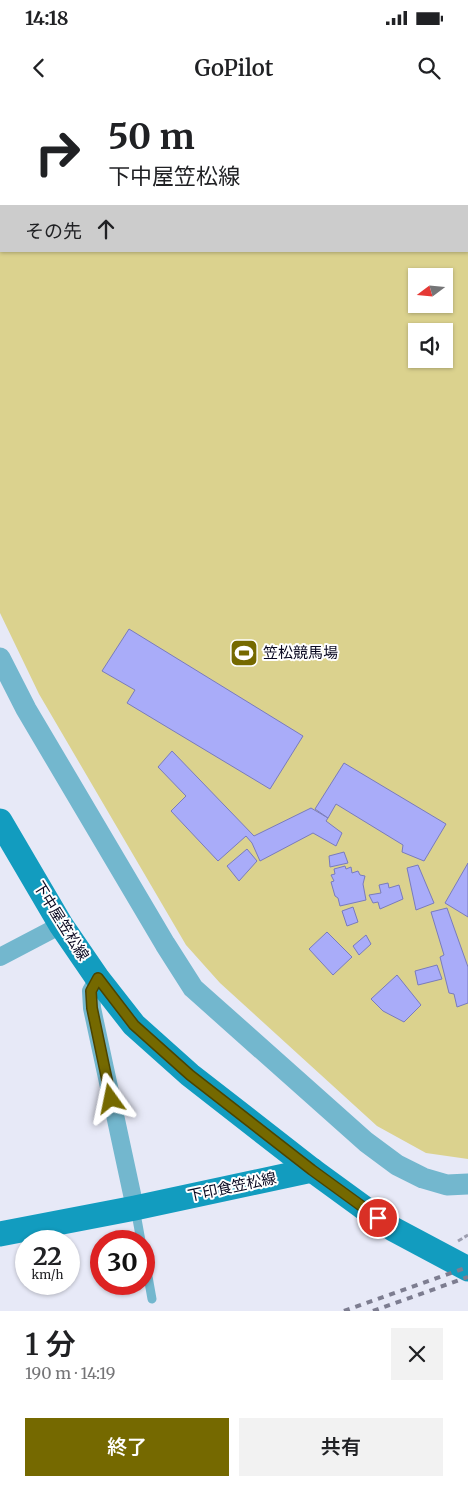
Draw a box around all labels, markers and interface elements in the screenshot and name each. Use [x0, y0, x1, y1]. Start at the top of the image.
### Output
text: 14:18 [25, 6, 69, 30]
icon: back [25, 54, 53, 82]
text: GoPilot [195, 54, 273, 82]
icon: search [415, 54, 443, 82]
text: 50 m [108, 115, 195, 159]
icon: right [25, 120, 90, 185]
text: 下中屋笠松線 [108, 162, 240, 190]
icon: ahead [92, 215, 120, 243]
text: その先 [25, 219, 82, 243]
north arrow [408, 268, 452, 312]
map controls [408, 268, 453, 368]
button: sound [408, 323, 453, 368]
sports icon: 笠松競馬場 [229, 638, 259, 668]
place label: 笠松競馬場 [263, 643, 338, 662]
street label: 下中屋笠松線 [30, 878, 93, 964]
position arrow [84, 1072, 136, 1124]
street label: 下印食笠松線 [186, 1168, 278, 1205]
pin [357, 1197, 399, 1239]
icon: arrive [364, 1204, 392, 1232]
speed limit sign: 30 [90, 1230, 155, 1295]
text: 22 [33, 1240, 62, 1272]
text: km/h [32, 1267, 63, 1282]
text: 1 分 [25, 1325, 76, 1363]
button: close [391, 1328, 443, 1380]
text: 190 m · 14:19 [25, 1363, 115, 1383]
button: 終了 [25, 1418, 229, 1476]
button: 共有 [239, 1418, 443, 1476]

